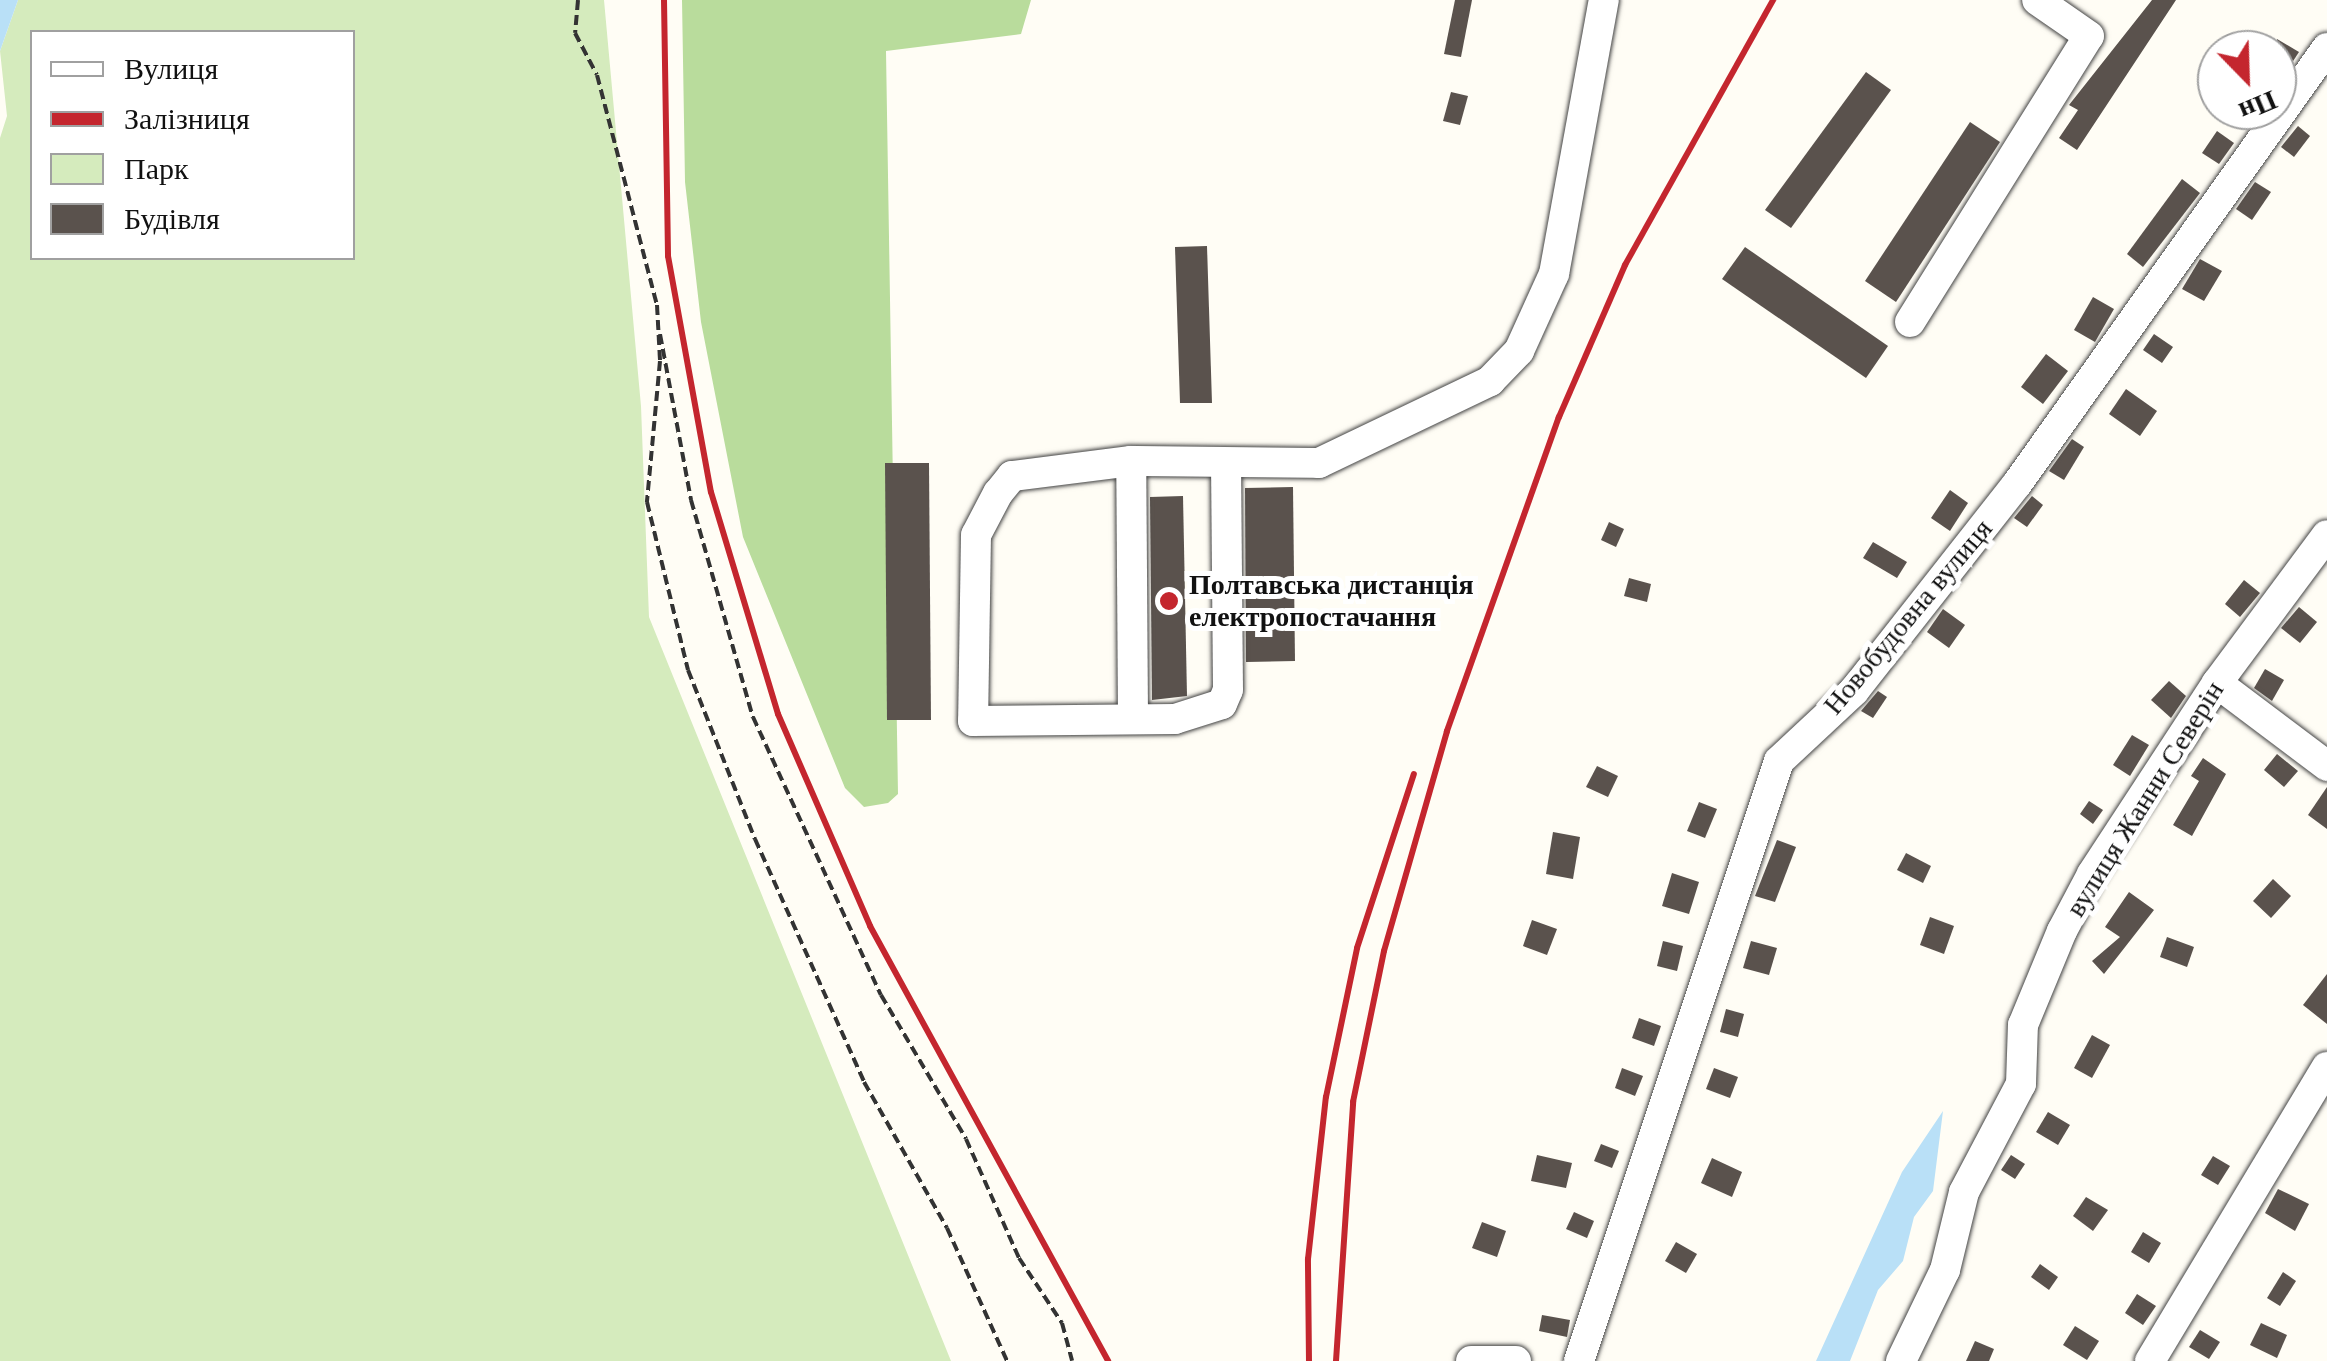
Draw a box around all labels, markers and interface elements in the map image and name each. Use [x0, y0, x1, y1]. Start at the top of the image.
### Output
legend [30, 30, 355, 260]
north arrow [2197, 30, 2297, 130]
text: Вулиця [124, 52, 218, 85]
text: Пн [2235, 85, 2282, 128]
text: Залізниця [124, 102, 250, 135]
text: Парк [124, 152, 189, 185]
text: Будівля [124, 202, 220, 235]
street label: Новобудовна вулиця [1817, 513, 1999, 721]
place label: Полтавська дистанція електропостачання [1189, 568, 1474, 634]
marker: Полтавська дистанція електропостачання [1158, 590, 1180, 612]
street label: вулиця Жанни Северін [2059, 675, 2231, 923]

